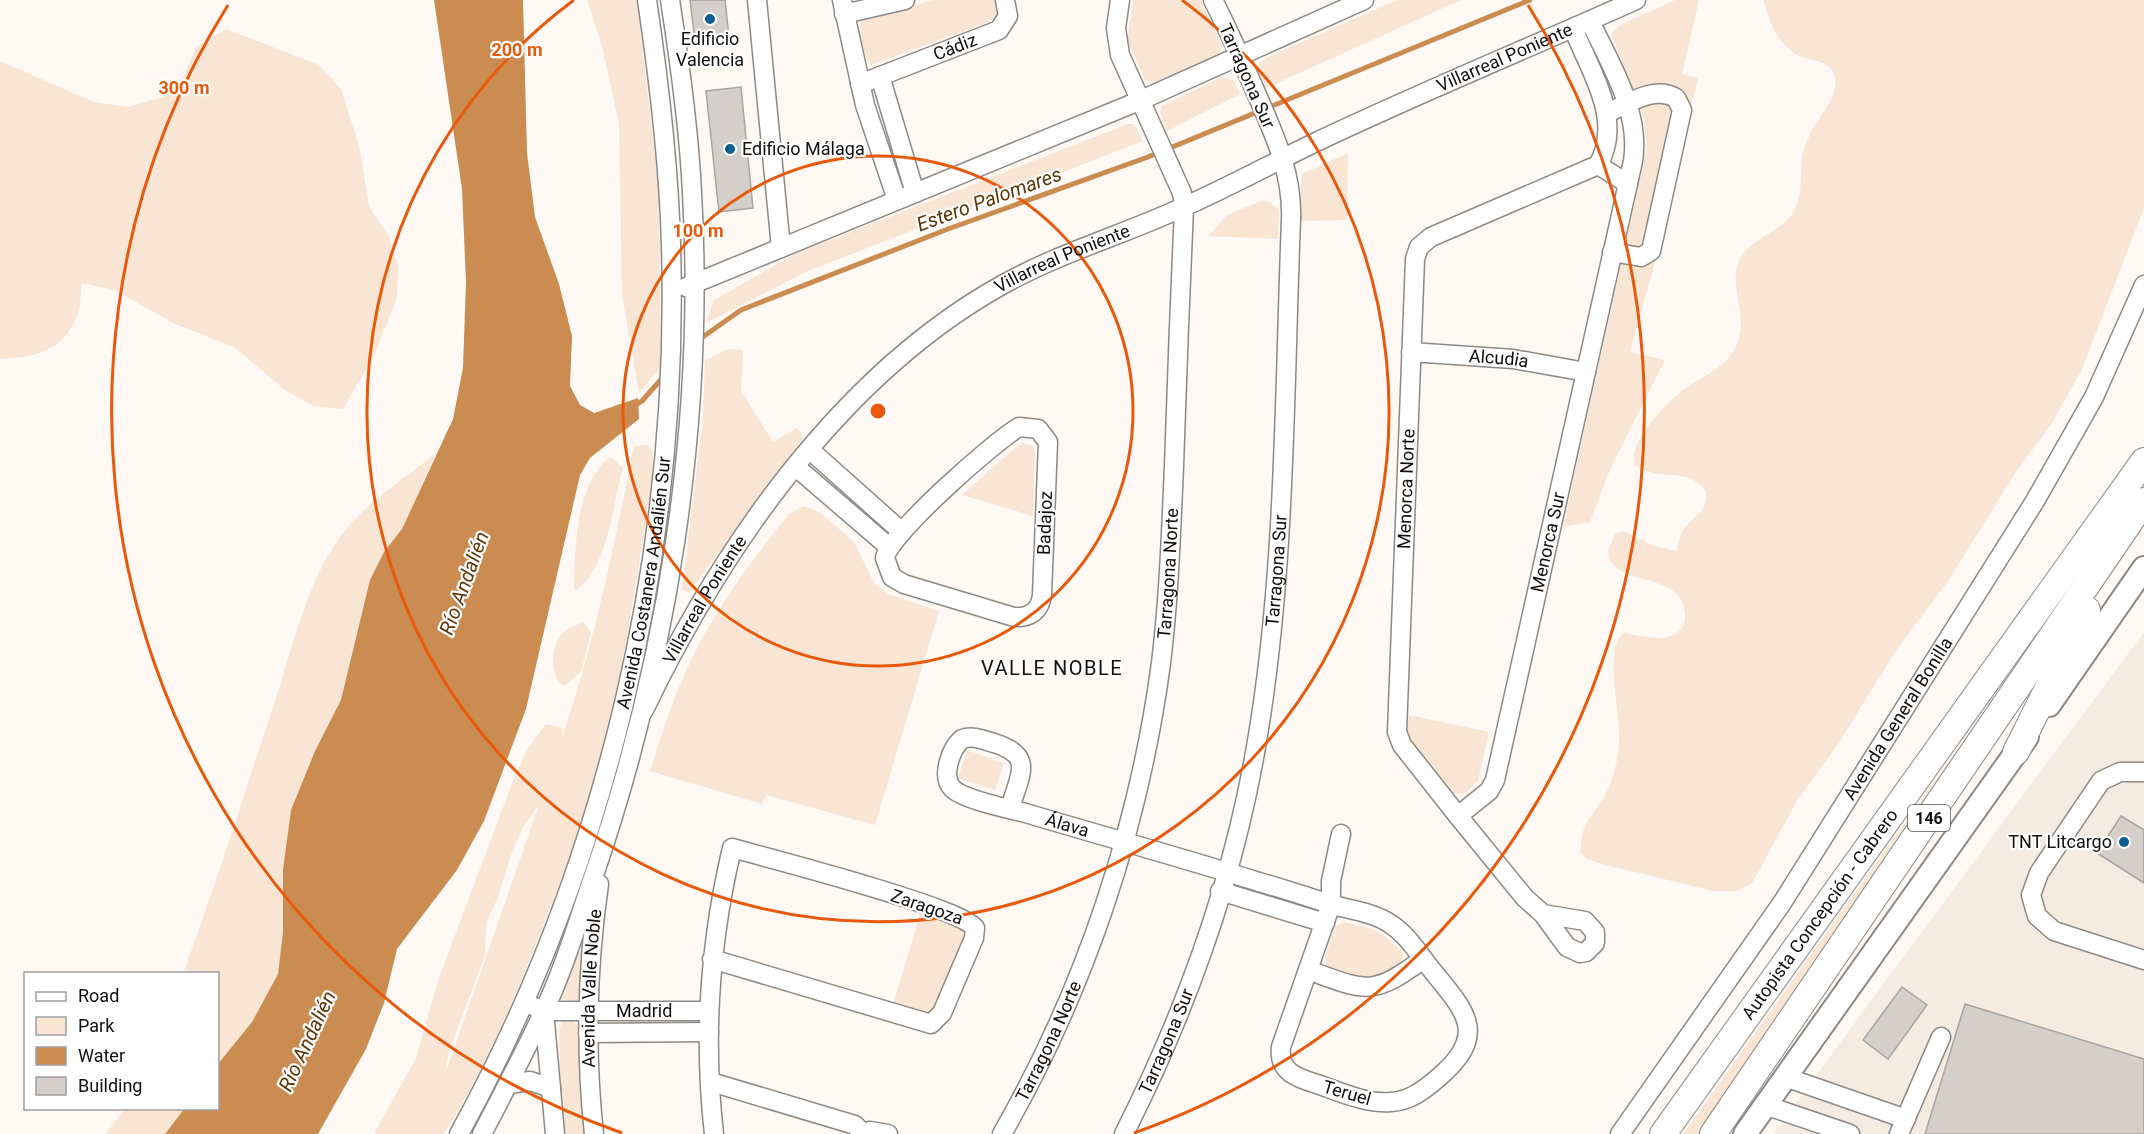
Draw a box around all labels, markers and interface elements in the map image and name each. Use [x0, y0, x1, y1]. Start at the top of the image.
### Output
marker: Edificio Valencia [703, 12, 717, 26]
street label: Villarreal Poniente [1433, 18, 1575, 96]
street label: Tarragona Sur [1215, 20, 1280, 131]
place label: Edificio Valencia [676, 28, 744, 70]
street label: Cádiz [930, 29, 980, 65]
text: 200 m [491, 39, 543, 60]
text: 300 m [158, 77, 210, 98]
place label: Edificio Málaga [742, 138, 865, 159]
marker: Edificio Málaga [723, 142, 737, 156]
water label: Estero Palomares [913, 162, 1065, 236]
text: 100 m [672, 220, 724, 241]
street label: Villarreal Poniente [991, 220, 1133, 297]
street label: Alcudia [1468, 345, 1530, 372]
centre of rings [868, 401, 888, 421]
street label: Menorca Norte [1393, 428, 1419, 549]
street label: Avenida Costanera Andalién Sur [612, 455, 674, 711]
street label: Badajoz [1033, 490, 1056, 555]
street label: Menorca Sur [1526, 490, 1569, 594]
street label: Tarragona Norte [1153, 508, 1182, 640]
street label: Tarragona Sur [1261, 514, 1291, 628]
water label: Río Andalién [434, 528, 494, 638]
street label: Villarreal Poniente [658, 531, 751, 667]
street label: Avenida General Bonilla [1839, 633, 1957, 804]
district label: VALLE NOBLE [981, 656, 1123, 680]
street label: Autopista Concepción - Cabrero [1737, 805, 1902, 1023]
road number: 146 [1908, 805, 1950, 831]
street label: Álava [1043, 809, 1092, 841]
place label: TNT Litcargo [2008, 831, 2112, 852]
marker: TNT Litcargo [2117, 835, 2131, 849]
street label: Zaragoza [888, 884, 966, 929]
street label: Avenida Valle Noble [577, 908, 606, 1068]
legend [24, 972, 219, 1110]
street label: Tarragona Norte [1011, 978, 1085, 1105]
text: Road [78, 985, 119, 1006]
street label: Tarragona Sur [1134, 985, 1198, 1097]
water label: Río Andalién [273, 987, 341, 1095]
street label: Madrid [616, 1000, 672, 1021]
text: Park [78, 1015, 115, 1036]
text: Water [78, 1045, 125, 1066]
text: Building [78, 1075, 142, 1096]
street label: Teruel [1321, 1076, 1374, 1109]

